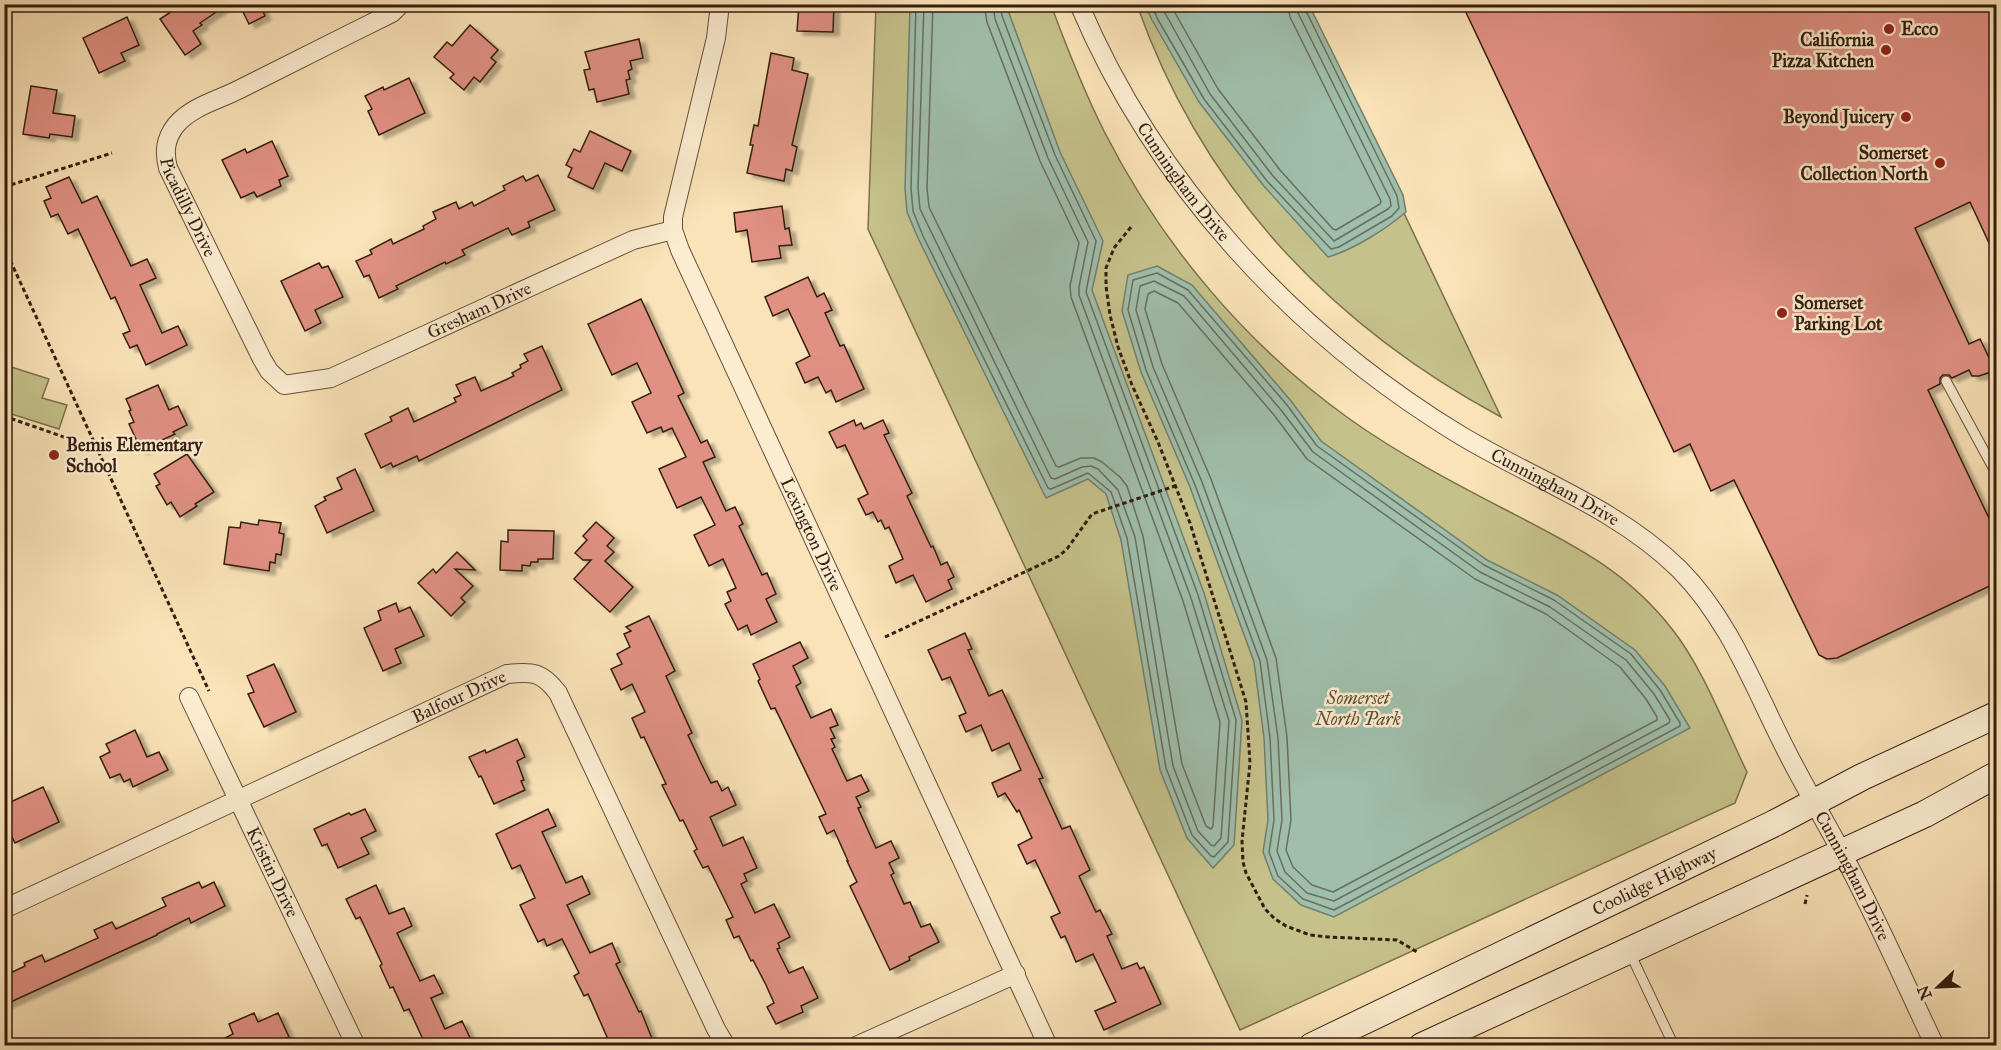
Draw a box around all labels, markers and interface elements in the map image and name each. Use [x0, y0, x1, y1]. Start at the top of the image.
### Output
place label: Ecco [1901, 18, 1938, 40]
marker: Ecco [1882, 22, 1896, 36]
place label: California Pizza Kitchen [1772, 29, 1874, 72]
marker: California Pizza Kitchen [1879, 43, 1893, 57]
place label: Beyond Juicery [1783, 106, 1896, 129]
marker: Beyond Juicery [1899, 110, 1913, 124]
street label: Cunningham Drive [1132, 118, 1235, 246]
place label: Somerset Collection North [1801, 142, 1929, 185]
street label: Picadilly Drive [155, 156, 221, 260]
marker: Somerset Collection North [1933, 156, 1947, 170]
street label: Gresham Drive [424, 277, 535, 344]
place label: Somerset Parking Lot [1794, 292, 1883, 336]
marker: Somerset Parking Lot [1775, 306, 1789, 320]
place label: Bemis Elementary School [66, 434, 204, 477]
street label: Cunningham Drive [1487, 444, 1624, 531]
marker: Bemis Elementary School [47, 448, 61, 462]
street label: Lexington Drive [776, 474, 847, 595]
street label: Balfour Drive [408, 665, 509, 728]
park label: Somerset North Park [1314, 687, 1401, 730]
street label: Cunningham Drive [1810, 807, 1895, 944]
street label: Kristin Drive [242, 823, 304, 921]
street label: Coolidge Highway [1589, 842, 1721, 920]
north arrow [1908, 957, 1968, 1017]
text: N [1913, 982, 1936, 1003]

